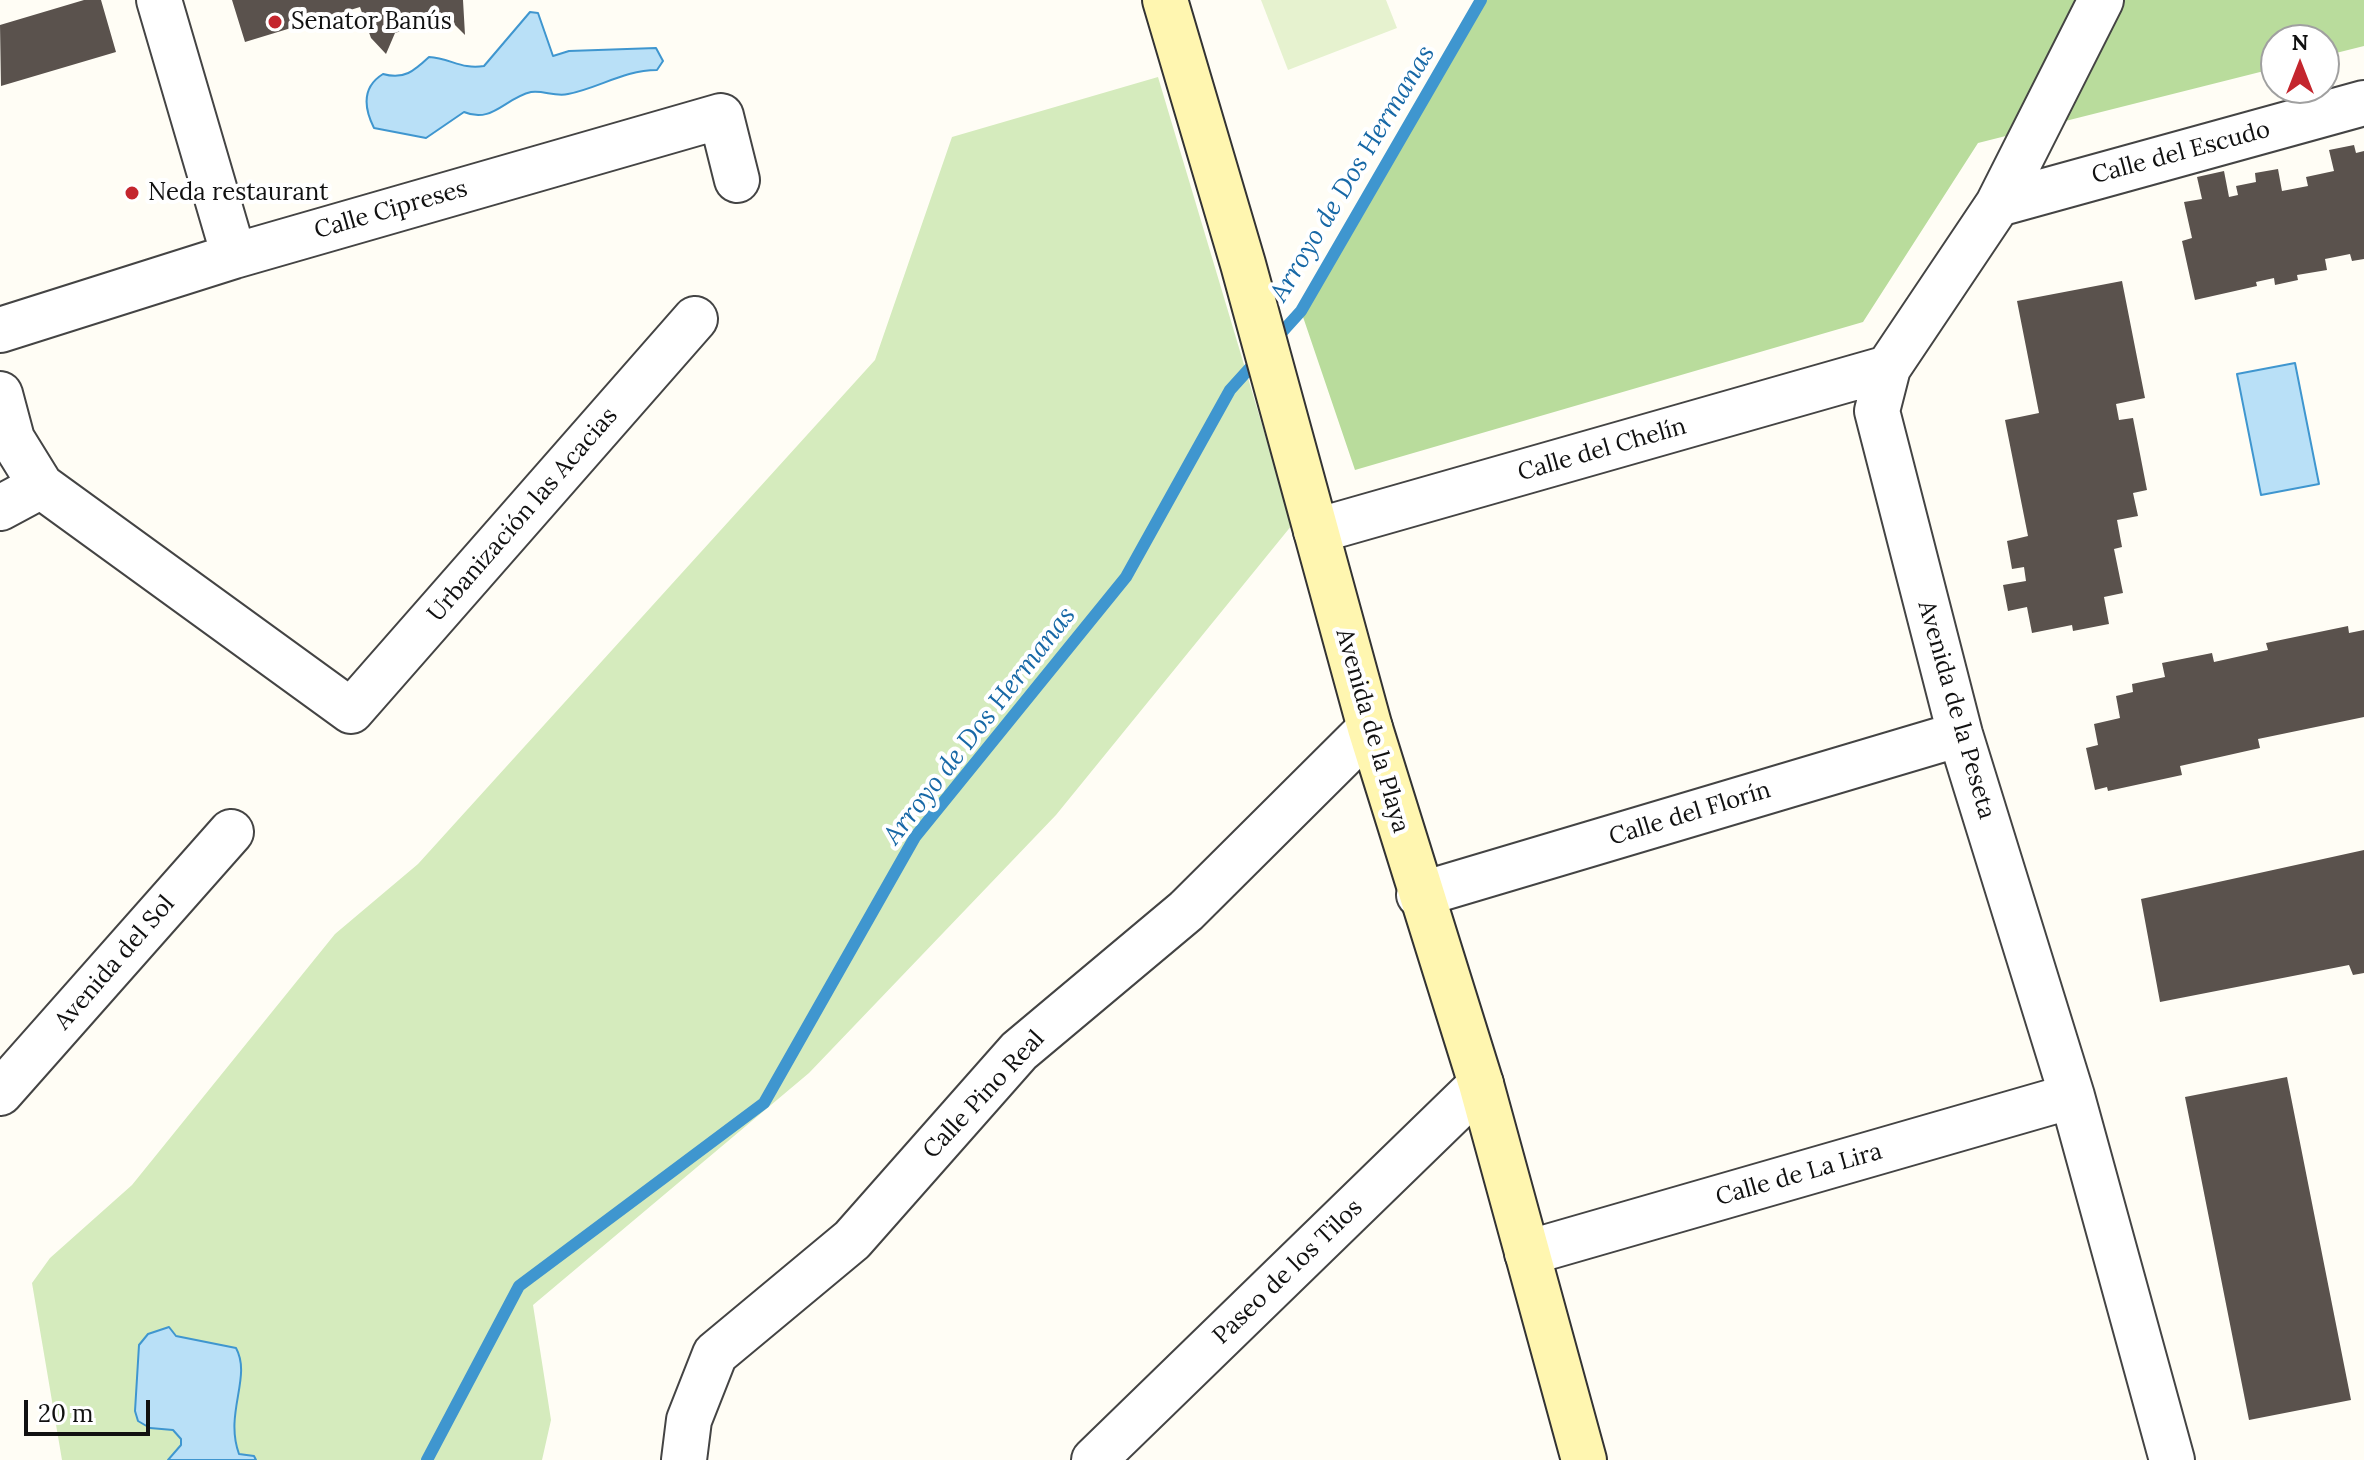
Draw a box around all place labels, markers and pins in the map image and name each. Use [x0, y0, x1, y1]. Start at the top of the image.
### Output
place label: Senator Banús [291, 8, 452, 36]
marker: Senator Banús [266, 13, 284, 31]
place label: Neda restaurant [148, 179, 328, 207]
marker: Neda restaurant [123, 184, 141, 202]

